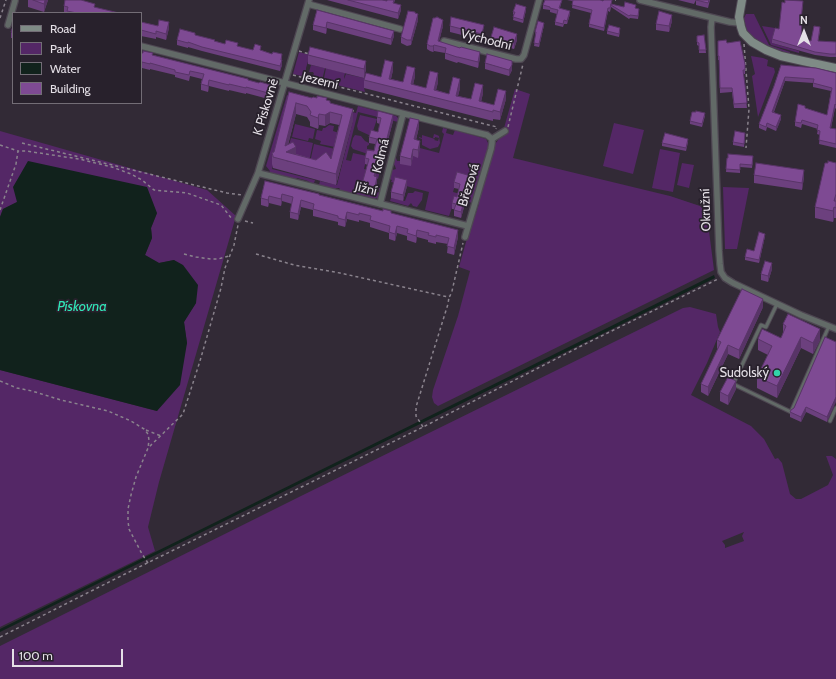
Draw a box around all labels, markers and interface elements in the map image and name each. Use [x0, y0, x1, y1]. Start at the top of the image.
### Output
legend [12, 12, 142, 104]
north arrow [784, 12, 824, 52]
text: N [800, 13, 808, 27]
text: Road [50, 21, 76, 36]
street label: Východní [459, 26, 513, 54]
text: Park [50, 41, 72, 56]
text: Water [50, 61, 80, 76]
street label: Jezerní [300, 69, 340, 93]
street label: K Pískovně [250, 77, 282, 137]
text: Building [50, 81, 91, 96]
street label: Kolmá [369, 137, 393, 175]
street label: Březová [455, 162, 483, 208]
street label: Jižní [353, 179, 379, 199]
street label: Okružní [697, 188, 715, 232]
water label: Pískovna [57, 299, 107, 315]
place label: Sudolský [719, 365, 769, 381]
marker: Sudolský [772, 368, 782, 378]
scale bar [14, 641, 125, 667]
text: 100 m [19, 648, 53, 663]

